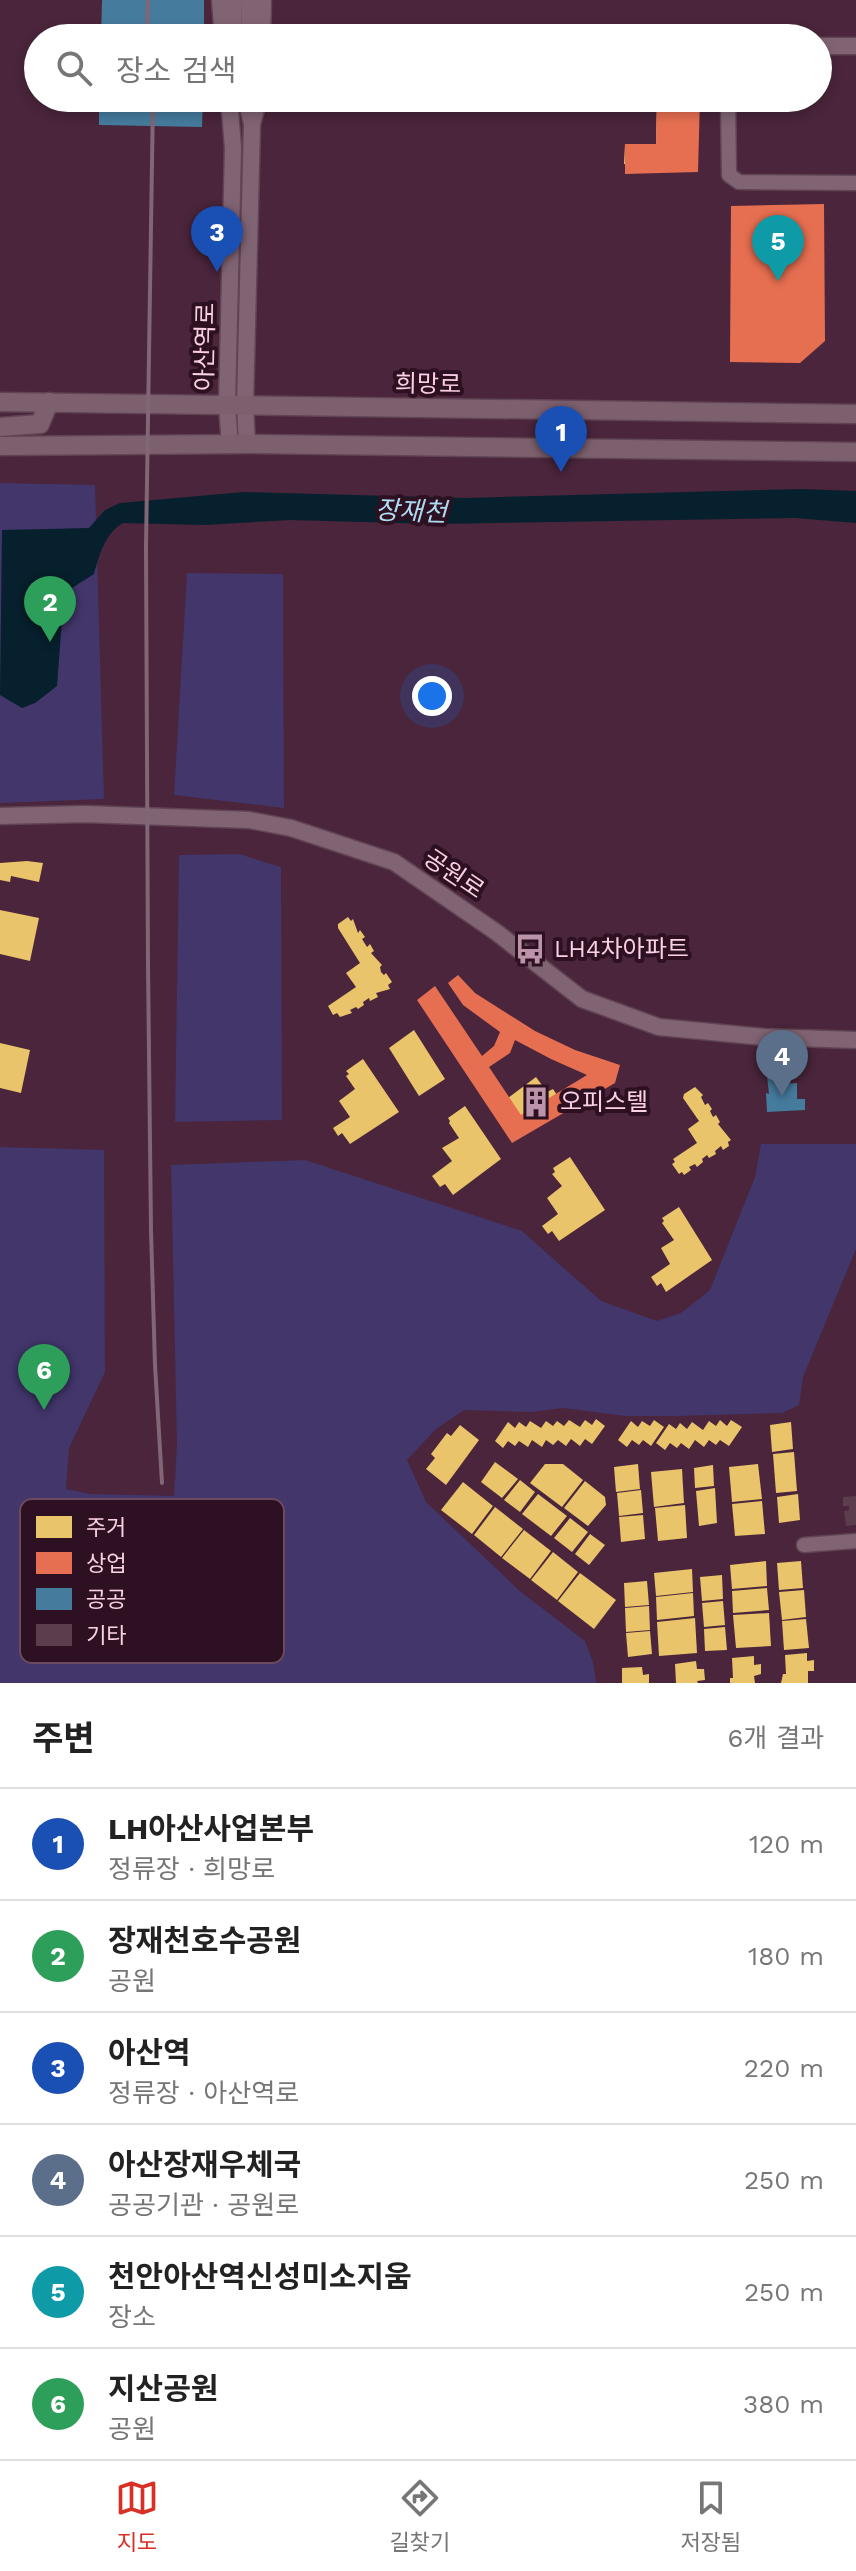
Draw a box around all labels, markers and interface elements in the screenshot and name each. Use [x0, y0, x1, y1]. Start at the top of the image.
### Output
search box [24, 24, 832, 112]
icon: search [52, 46, 96, 90]
text: 장소 검색 [116, 53, 237, 88]
pin: 3 [191, 206, 243, 272]
pin: 5 [752, 215, 804, 281]
street label: 아산역로 [190, 303, 220, 391]
street label: 희망로 [395, 369, 461, 399]
pin: 1 [535, 406, 587, 472]
water label: 장재천 [375, 495, 450, 527]
pin: 2 [24, 576, 76, 642]
your location [412, 676, 452, 716]
street label: 공원로 [419, 844, 489, 904]
bus stop icon: LH4차아파트 [513, 932, 547, 966]
place label: LH4차아파트 [554, 935, 689, 963]
pin: 4 [756, 1030, 808, 1096]
building icon: 오피스텔 [519, 1085, 553, 1119]
place label: 오피스텔 [560, 1088, 648, 1116]
pin: 6 [18, 1344, 70, 1410]
legend [20, 1499, 284, 1663]
text: 주거 [86, 1515, 126, 1540]
text: 상업 [86, 1551, 126, 1576]
text: 공공 [86, 1587, 126, 1612]
text: 기타 [86, 1623, 126, 1648]
text: 주변 [32, 1718, 95, 1758]
text: 6개 결과 [728, 1723, 824, 1753]
text: LH아산사업본부 [108, 1811, 314, 1846]
text: 1 [52, 1829, 64, 1859]
text: 120 m [749, 1829, 824, 1859]
text: 정류장 · 희망로 [108, 1854, 275, 1884]
text: 장재천호수공원 [108, 1923, 301, 1958]
text: 2 [50, 1941, 66, 1971]
text: 180 m [748, 1941, 824, 1971]
text: 공원 [108, 1966, 156, 1996]
text: 아산역 [108, 2035, 191, 2070]
text: 3 [50, 2053, 66, 2083]
text: 220 m [744, 2053, 824, 2083]
text: 정류장 · 아산역로 [108, 2078, 299, 2108]
text: 아산장재우체국 [108, 2147, 301, 2182]
text: 4 [50, 2165, 66, 2195]
text: 250 m [744, 2165, 824, 2195]
text: 공공기관 · 공원로 [108, 2190, 299, 2220]
text: 천안아산역신성미소지움 [108, 2259, 412, 2294]
text: 5 [50, 2277, 66, 2307]
text: 250 m [744, 2277, 824, 2307]
text: 장소 [108, 2302, 156, 2332]
text: 지산공원 [108, 2371, 218, 2406]
text: 6 [50, 2389, 66, 2419]
text: 380 m [743, 2389, 824, 2419]
text: 공원 [108, 2414, 156, 2444]
tab: 지도 [115, 2476, 159, 2556]
tab: 길찾기 [389, 2476, 450, 2556]
tab: 저장됨 [680, 2476, 741, 2556]

